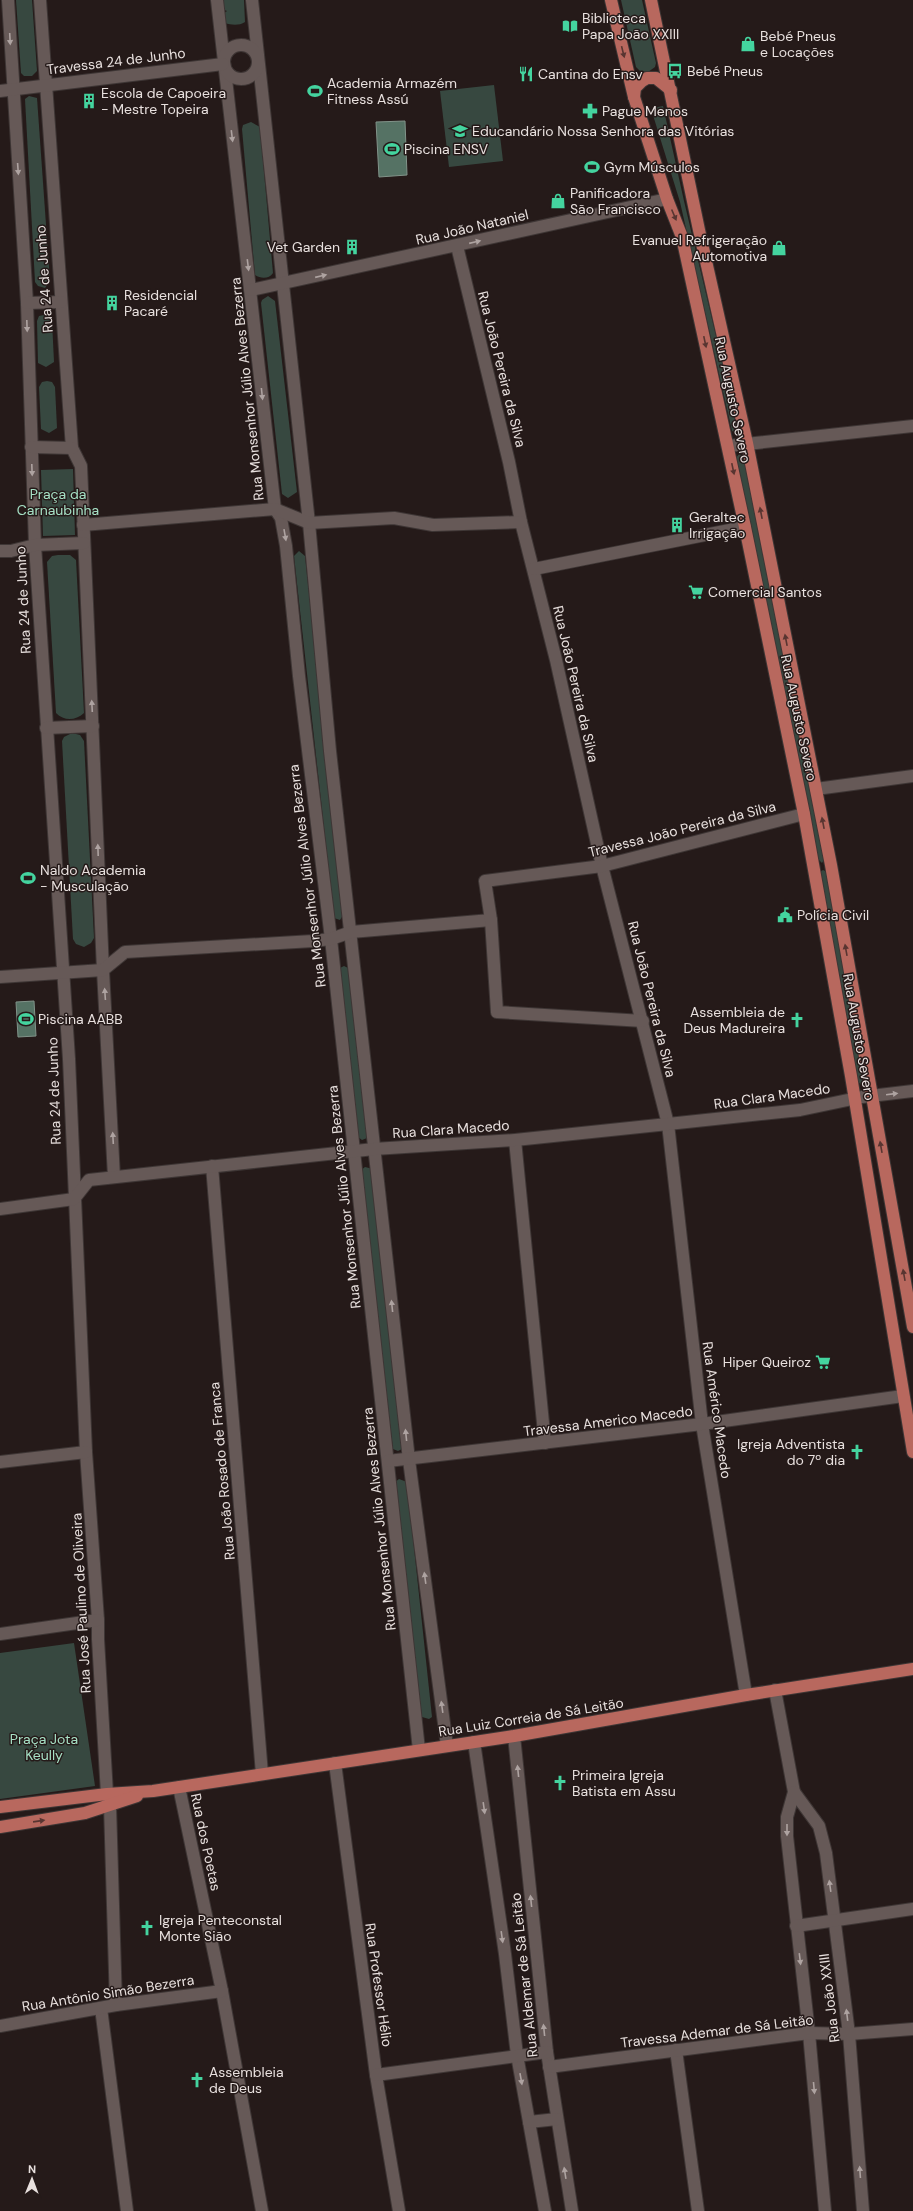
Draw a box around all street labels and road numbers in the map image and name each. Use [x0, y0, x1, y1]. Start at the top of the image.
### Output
street label: Travessa 24 de Junho [45, 44, 187, 78]
street label: Rua João Nataniel [414, 205, 530, 249]
street label: Rua 24 de Junho [31, 225, 57, 333]
street label: Rua Monsenhor Júlio Alves Bezerra [226, 276, 268, 502]
street label: Rua João Pereira da Silva [474, 289, 530, 449]
street label: Rua Augusto Severo [711, 335, 755, 465]
street label: Rua 24 de Junho [11, 546, 35, 654]
street label: Rua João Pereira da Silva [549, 604, 603, 764]
street label: Rua Augusto Severo [777, 653, 821, 783]
street label: Rua Monsenhor Júlio Alves Bezerra [284, 763, 330, 989]
street label: Travessa João Pereira da Silva [586, 797, 778, 861]
street label: Rua João Pereira da Silva [624, 919, 680, 1079]
street label: Rua Augusto Severo [839, 972, 879, 1102]
street label: Rua 24 de Junho [43, 1037, 65, 1145]
street label: Rua Clara Macedo [713, 1079, 831, 1113]
street label: Rua Monsenhor Júlio Alves Bezerra [323, 1084, 365, 1310]
street label: Rua Clara Macedo [392, 1116, 510, 1142]
street label: Rua Américo Macedo [698, 1340, 736, 1480]
street label: Rua João Rosado de Franca [205, 1381, 239, 1561]
street label: Travessa Americo Macedo [522, 1402, 694, 1440]
street label: Rua Monsenhor Júlio Alves Bezerra [358, 1406, 400, 1632]
street label: Rua José Paulino de Oliveira [67, 1512, 95, 1694]
street label: Rua Luiz Correia de Sá Leitão [437, 1693, 625, 1741]
street label: Rua dos Poetas [187, 1792, 225, 1892]
street label: Rua Aldemar de Sá Leitão [506, 1892, 542, 2058]
street label: Rua Professor Hélio [361, 1922, 397, 2048]
street label: Rua João XXIII [815, 1953, 843, 2043]
street label: Rua Antônio Simão Bezerra [20, 1970, 196, 2016]
street label: Travessa Ademar de Sá Leitão [619, 2010, 815, 2052]

